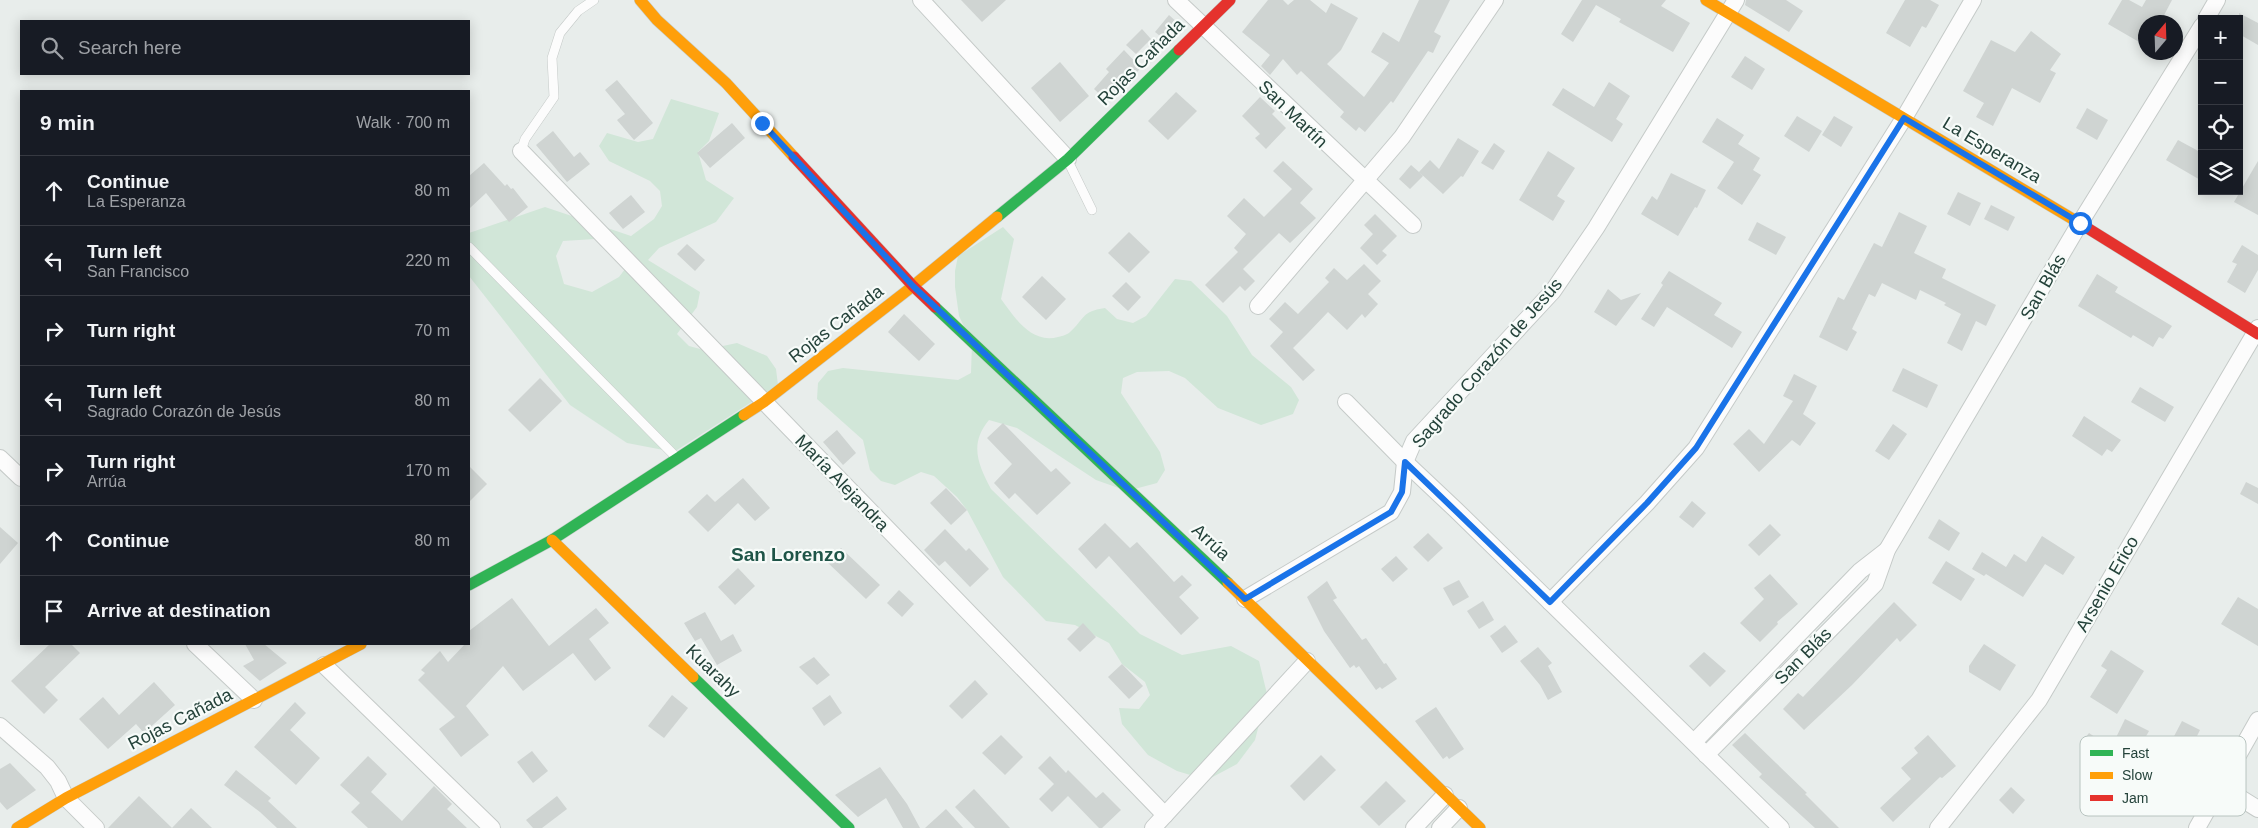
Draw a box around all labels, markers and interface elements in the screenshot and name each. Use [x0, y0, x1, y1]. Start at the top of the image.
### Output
street label: Rojas Cañada [1094, 14, 1189, 109]
north arrow [2138, 15, 2183, 60]
map controls [2198, 15, 2243, 195]
button: + [2198, 15, 2243, 60]
search box [20, 20, 470, 75]
icon: search [38, 34, 66, 62]
text: Search here [78, 37, 182, 58]
button: − [2198, 60, 2243, 105]
street label: San Martín [1254, 76, 1332, 152]
button: locate [2198, 105, 2243, 150]
text: 9 min [40, 111, 95, 134]
route end [751, 112, 774, 135]
street label: La Esperanza [1939, 113, 2046, 188]
text: Walk · 700 m [356, 114, 450, 131]
button: layers [2198, 150, 2243, 195]
text: Continue [87, 171, 169, 192]
icon: ahead [40, 177, 68, 205]
text: 80 m [414, 182, 450, 199]
text: La Esperanza [87, 193, 186, 210]
route start [2069, 212, 2092, 235]
text: Turn left [87, 241, 162, 262]
icon: left [40, 247, 68, 275]
street label: San Blás [2016, 251, 2070, 323]
text: 220 m [406, 252, 450, 269]
text: San Francisco [87, 263, 189, 280]
street label: Sagrado Corazón de Jesús [1408, 274, 1566, 452]
street label: Rojas Cañada [785, 280, 888, 367]
icon: right [40, 317, 68, 345]
text: Turn right [87, 320, 175, 341]
text: 70 m [414, 322, 450, 339]
text: Turn left [87, 381, 162, 402]
icon: left [40, 387, 68, 415]
text: 80 m [414, 392, 450, 409]
text: Sagrado Corazón de Jesús [87, 403, 281, 420]
street label: María Alejandra [791, 431, 894, 536]
text: Turn right [87, 451, 175, 472]
icon: right [40, 457, 68, 485]
text: 170 m [406, 462, 450, 479]
text: Arrúa [87, 473, 126, 490]
street label: Arrúa [1188, 520, 1235, 565]
icon: ahead [40, 527, 68, 555]
text: Continue [87, 530, 169, 551]
text: 80 m [414, 532, 450, 549]
street label: Arsenio Erico [2072, 533, 2142, 635]
district label: San Lorenzo [731, 544, 845, 565]
icon: arrive [40, 597, 68, 625]
text: Arrive at destination [87, 600, 271, 621]
street label: San Blás [1770, 623, 1836, 689]
street label: Kuarahy [682, 641, 744, 701]
street label: Rojas Cañada [125, 684, 236, 754]
legend [2080, 736, 2246, 816]
text: Fast [2122, 745, 2149, 761]
text: Slow [2122, 767, 2153, 783]
text: Jam [2122, 790, 2148, 806]

